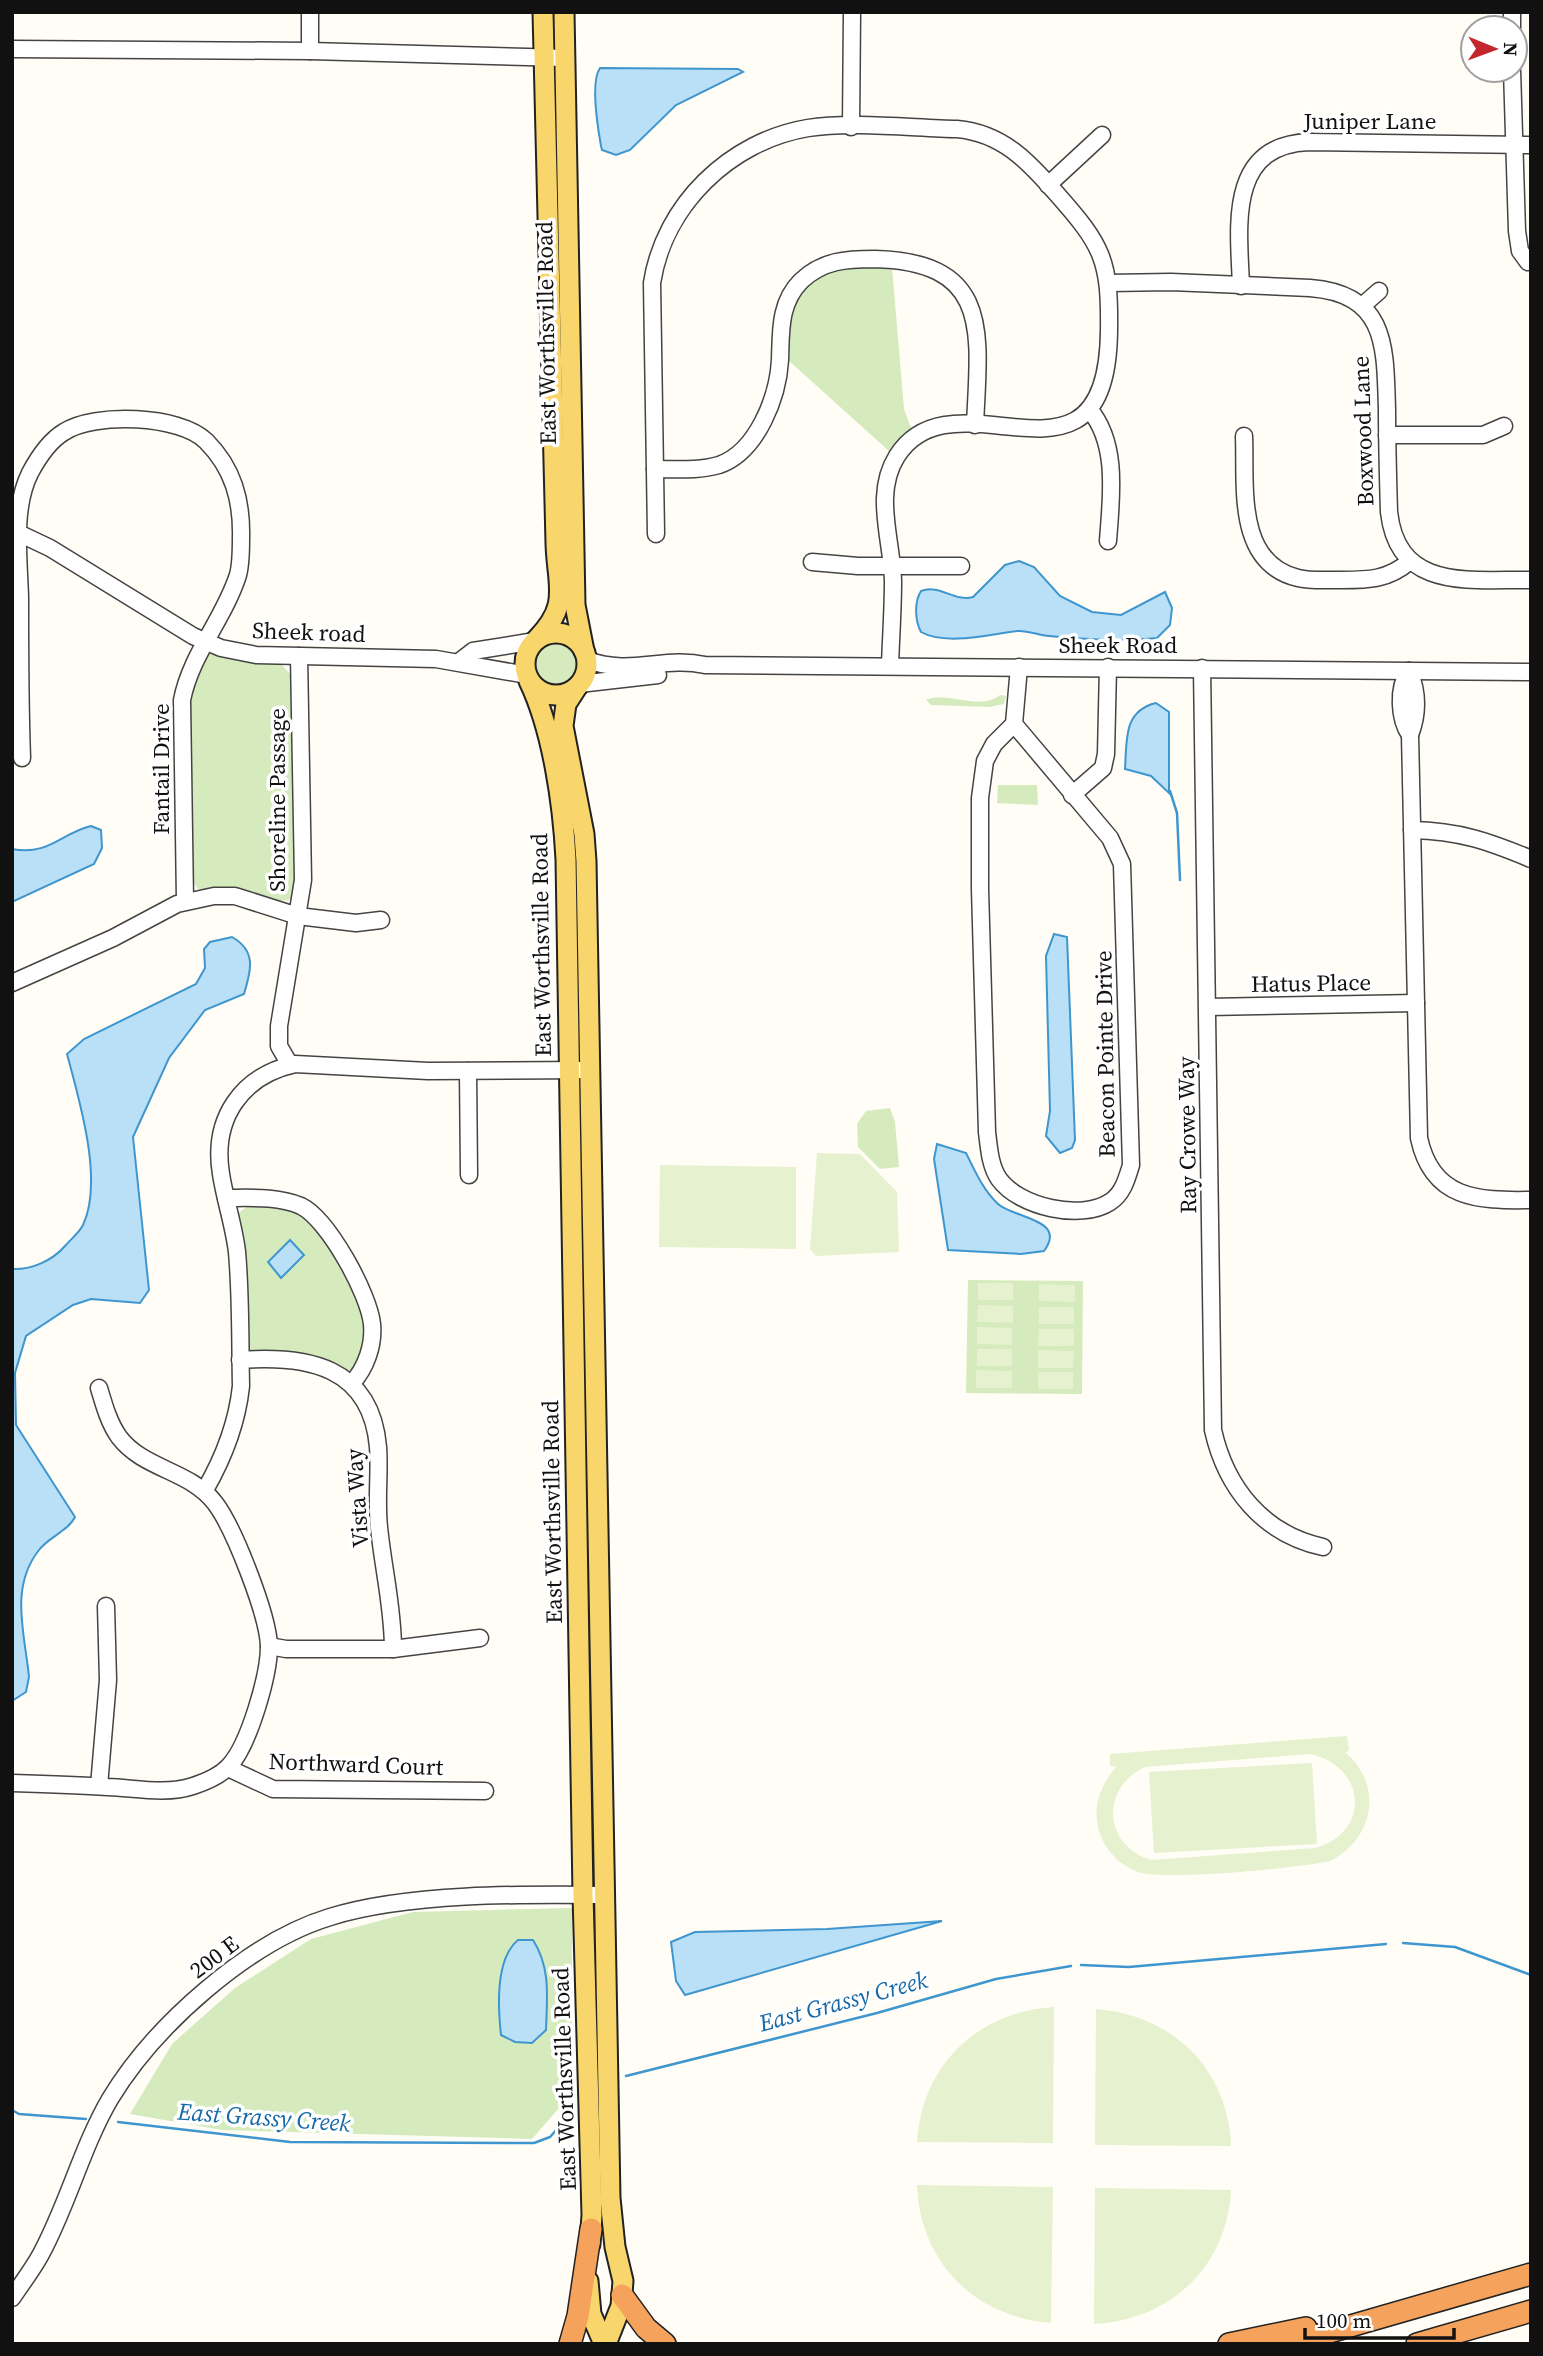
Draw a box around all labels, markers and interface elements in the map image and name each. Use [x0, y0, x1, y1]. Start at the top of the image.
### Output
north arrow [1459, 14, 1529, 84]
text: N [1498, 42, 1524, 57]
street label: Juniper Lane [1302, 105, 1437, 137]
street label: East Worthsville Road [528, 221, 564, 445]
street label: Boxwood Lane [1344, 355, 1382, 507]
street label: Sheek road [252, 614, 366, 650]
street label: Sheek Road [1059, 629, 1177, 661]
street label: Fantail Drive [145, 703, 177, 835]
street label: Shoreline Passage [261, 708, 293, 892]
street label: East Worthsville Road [523, 833, 559, 1057]
street label: Beacon Pointe Drive [1087, 950, 1123, 1158]
street label: Hatus Place [1251, 966, 1371, 1000]
street label: Ray Crowe Way [1170, 1056, 1204, 1214]
street label: East Worthsville Road [534, 1400, 570, 1624]
street label: Vista Way [338, 1447, 376, 1549]
street label: Northward Court [268, 1745, 444, 1783]
street label: 200 E [183, 1928, 245, 1986]
water label: East Grassy Creek [754, 1962, 932, 2040]
street label: East Worthsville Road [544, 1967, 584, 2191]
water label: East Grassy Creek [175, 2094, 352, 2140]
scale bar [1305, 2296, 1454, 2340]
text: 100 m [1316, 2306, 1371, 2335]

